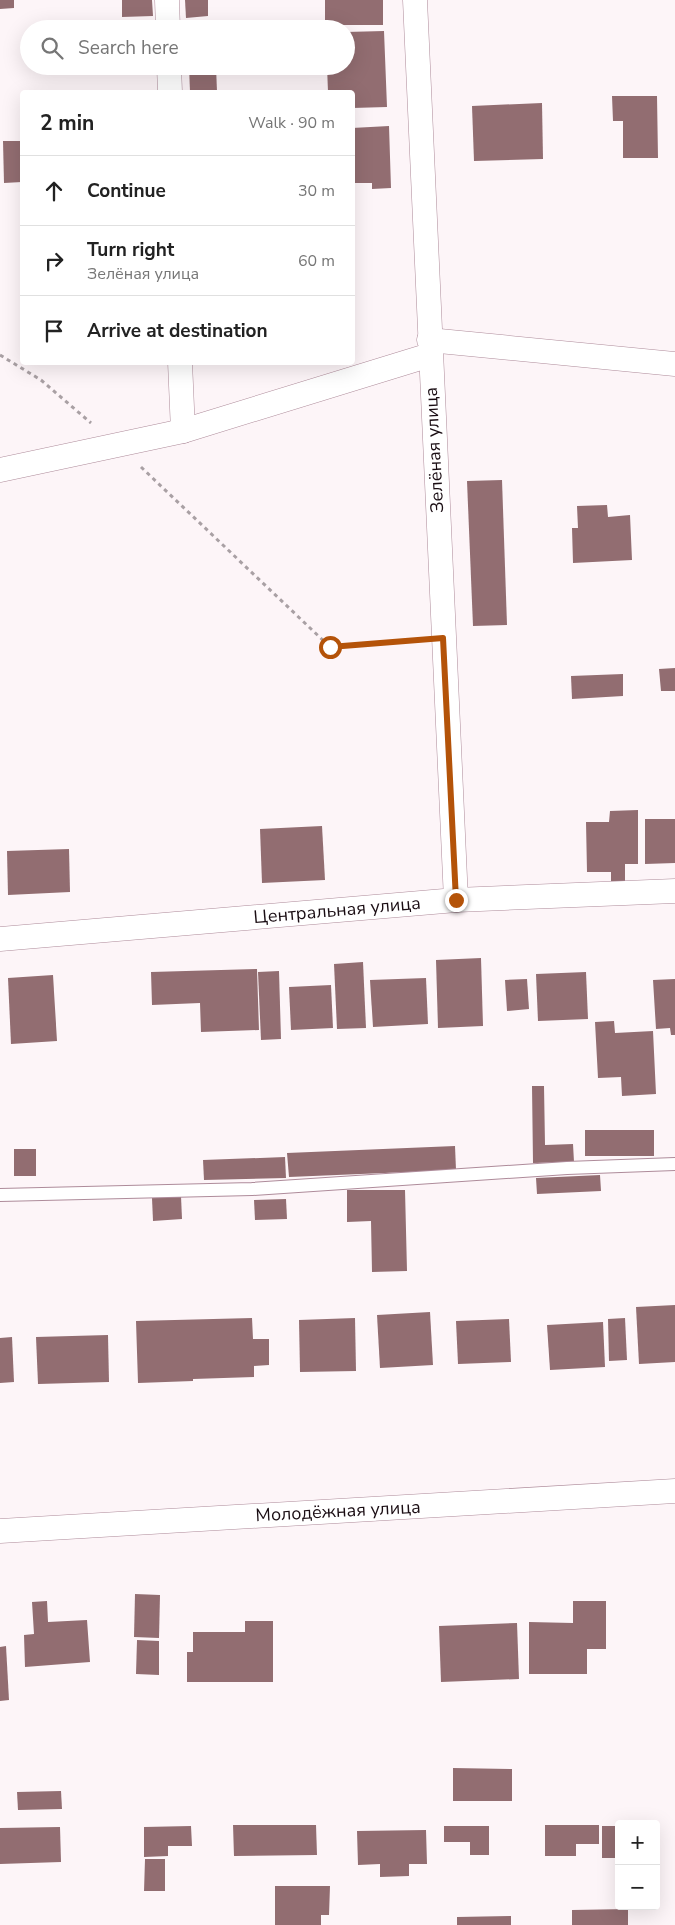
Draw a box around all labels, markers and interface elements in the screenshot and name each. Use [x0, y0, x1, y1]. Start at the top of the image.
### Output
search box [20, 20, 355, 75]
icon: search [38, 34, 66, 62]
text: Search here [78, 35, 179, 61]
text: 2 min [40, 109, 94, 137]
text: Walk · 90 m [248, 112, 335, 134]
icon: ahead [40, 177, 68, 205]
text: Continue [87, 178, 166, 204]
text: 30 m [298, 180, 335, 202]
text: Turn right [87, 237, 174, 263]
icon: right [40, 247, 68, 275]
text: 60 m [298, 250, 335, 272]
text: Зелёная улица [87, 263, 199, 285]
icon: arrive [40, 317, 68, 345]
text: Arrive at destination [87, 318, 268, 344]
street label: Зелёная улица [419, 386, 449, 514]
route start [319, 636, 342, 659]
route end [445, 889, 468, 912]
street label: Центральная улица [252, 891, 422, 929]
street label: Молодёжная улица [255, 1495, 421, 1527]
map controls [615, 1820, 660, 1910]
button: + [615, 1820, 660, 1865]
button: − [615, 1865, 660, 1910]

